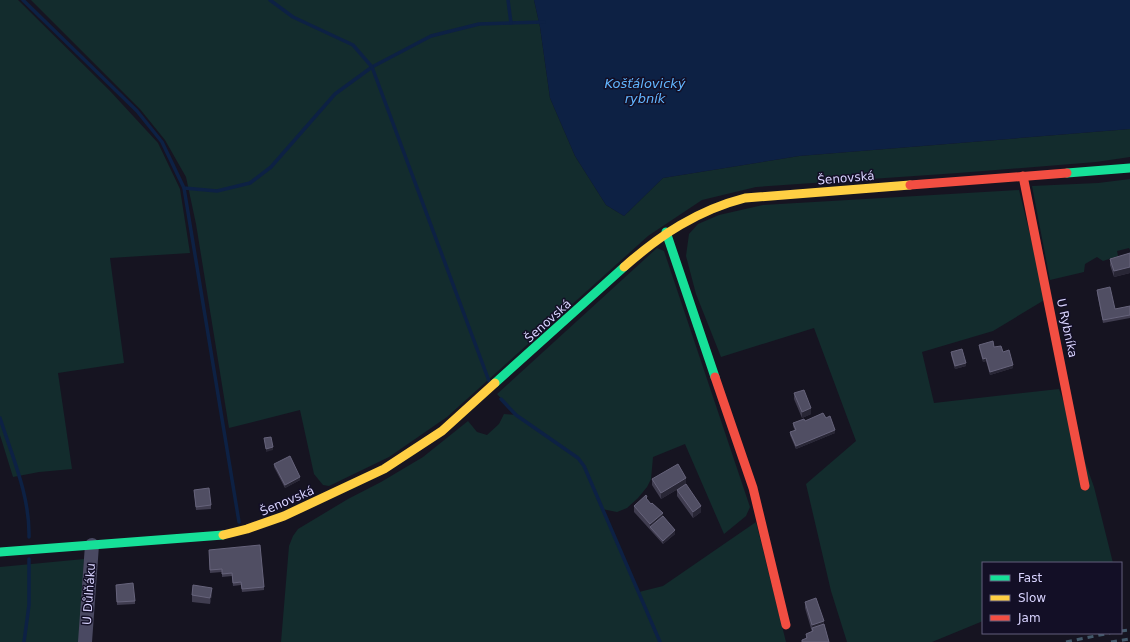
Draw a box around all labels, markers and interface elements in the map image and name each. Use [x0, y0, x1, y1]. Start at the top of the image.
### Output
water label: Košťálovický rybník [604, 76, 686, 106]
street label: Šenovská [817, 168, 875, 187]
street label: Šenovská [521, 296, 574, 345]
street label: U Rybníka [1054, 297, 1080, 359]
street label: Šenovská [257, 482, 316, 519]
legend [982, 562, 1122, 634]
street label: U Důlňáku [80, 563, 98, 625]
text: Fast [1018, 571, 1042, 585]
text: Slow [1018, 591, 1046, 605]
text: Jam [1017, 611, 1041, 625]

